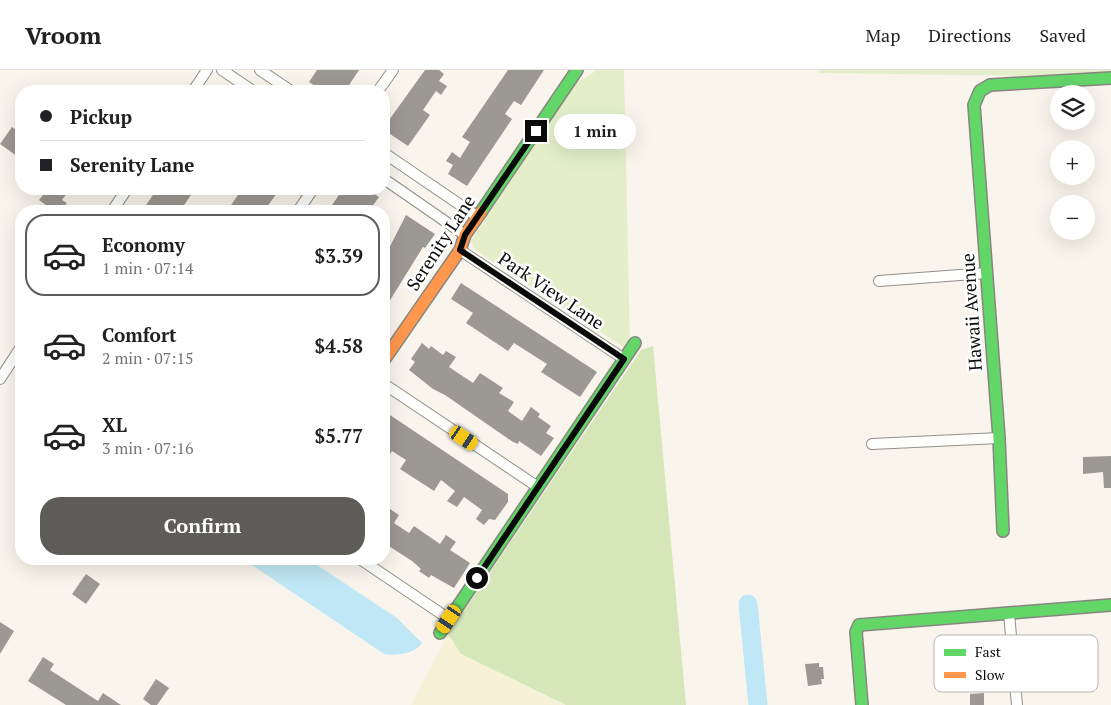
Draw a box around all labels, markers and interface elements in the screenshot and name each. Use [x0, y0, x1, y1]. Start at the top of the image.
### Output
text: Vroom [25, 19, 102, 51]
text: Map [865, 23, 900, 47]
text: Directions [928, 23, 1011, 47]
text: Saved [1039, 23, 1086, 47]
map controls [1050, 85, 1095, 240]
button: layers [1050, 85, 1095, 130]
text: Pickup [70, 104, 132, 129]
callout: 1 min [554, 114, 636, 148]
route end [525, 120, 547, 142]
text: 1 min [573, 120, 617, 142]
button: + [1050, 140, 1095, 185]
text: Serenity Lane [70, 152, 194, 177]
street label: Serenity Lane [400, 190, 480, 295]
button: − [1050, 195, 1095, 240]
text: Economy [102, 232, 185, 257]
icon: car [42, 233, 87, 278]
text: $3.39 [314, 243, 363, 268]
street label: Park View Lane [494, 246, 609, 334]
street label: Hawaii Avenue [955, 252, 987, 372]
text: 1 min · 07:14 [102, 257, 194, 279]
text: Comfort [102, 322, 177, 347]
icon: car [42, 323, 87, 368]
text: $4.58 [314, 333, 363, 358]
text: 2 min · 07:15 [102, 347, 194, 369]
text: XL [102, 412, 127, 437]
icon: car [42, 413, 87, 458]
text: $5.77 [314, 423, 363, 448]
car [447, 423, 480, 453]
text: 3 min · 07:16 [102, 437, 194, 459]
button: Confirm [40, 497, 365, 555]
route start [466, 567, 488, 589]
car [434, 602, 463, 636]
legend [934, 635, 1098, 692]
text: Fast [975, 642, 1002, 661]
text: Slow [975, 665, 1005, 684]

